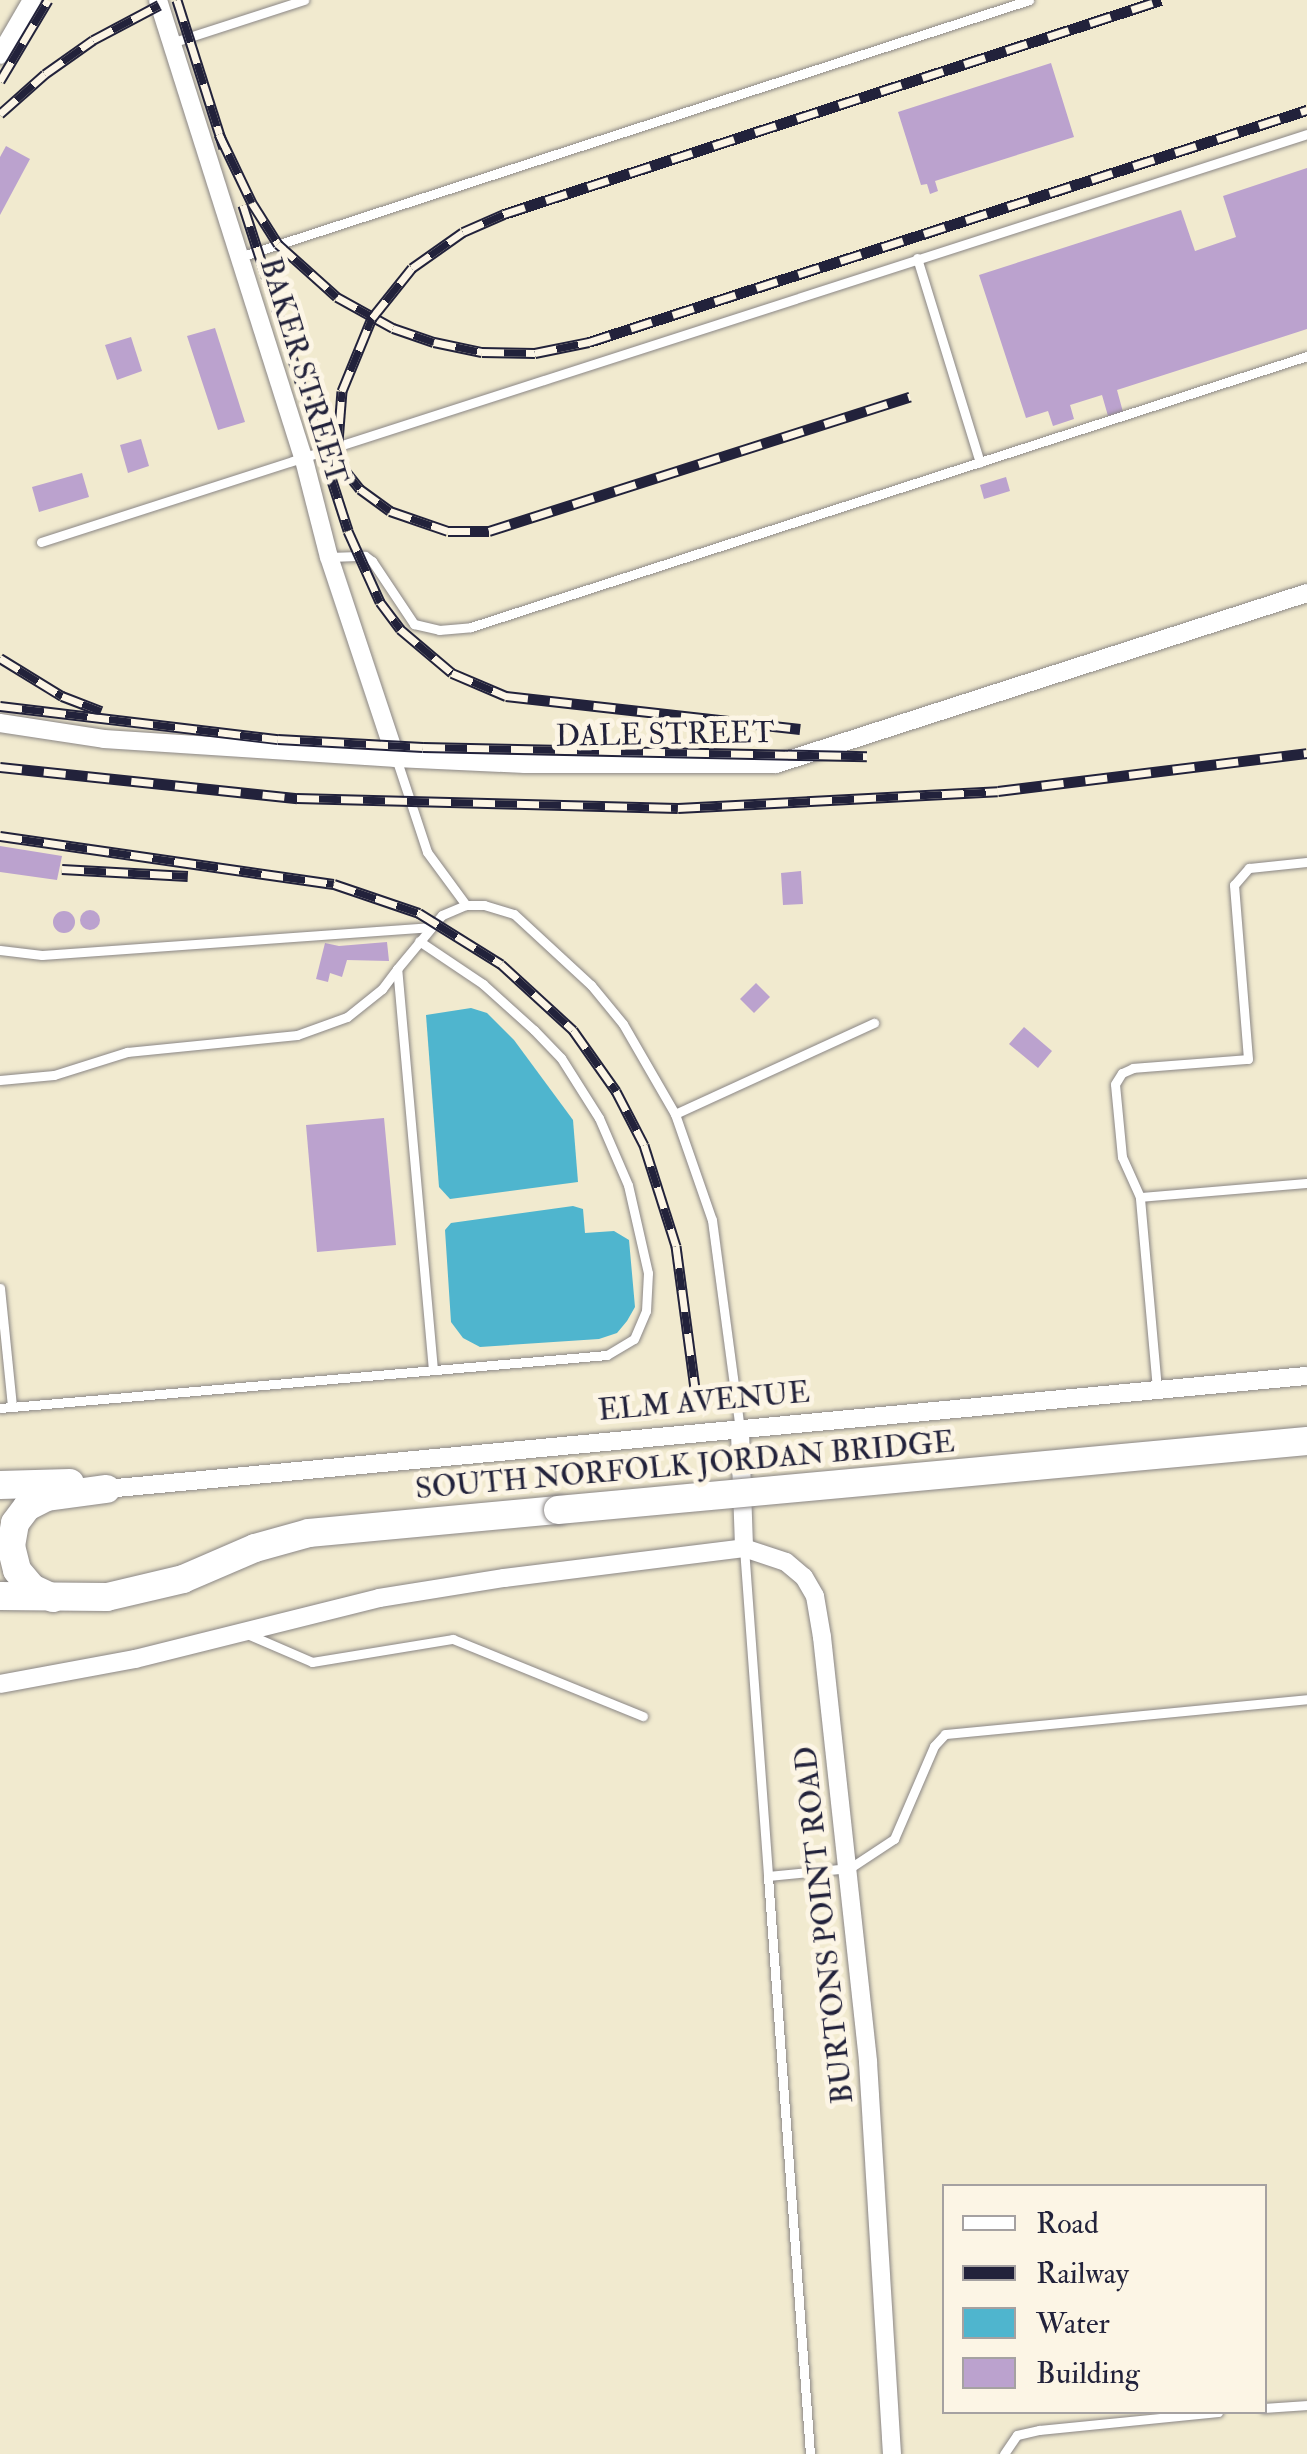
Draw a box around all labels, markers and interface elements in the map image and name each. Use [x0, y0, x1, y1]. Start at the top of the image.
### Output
street label: BAKER STREET [251, 253, 355, 489]
street label: DALE STREET [555, 715, 775, 755]
street label: ELM AVENUE [597, 1375, 811, 1429]
street label: SOUTH NORFOLK JORDAN BRIDGE [414, 1424, 956, 1508]
street label: BURTONS POINT ROAD [788, 1744, 862, 2106]
legend [942, 2184, 1267, 2414]
text: Road [1036, 2205, 1099, 2242]
text: Railway [1036, 2255, 1129, 2292]
text: Water [1036, 2305, 1110, 2342]
text: Building [1036, 2355, 1140, 2392]

